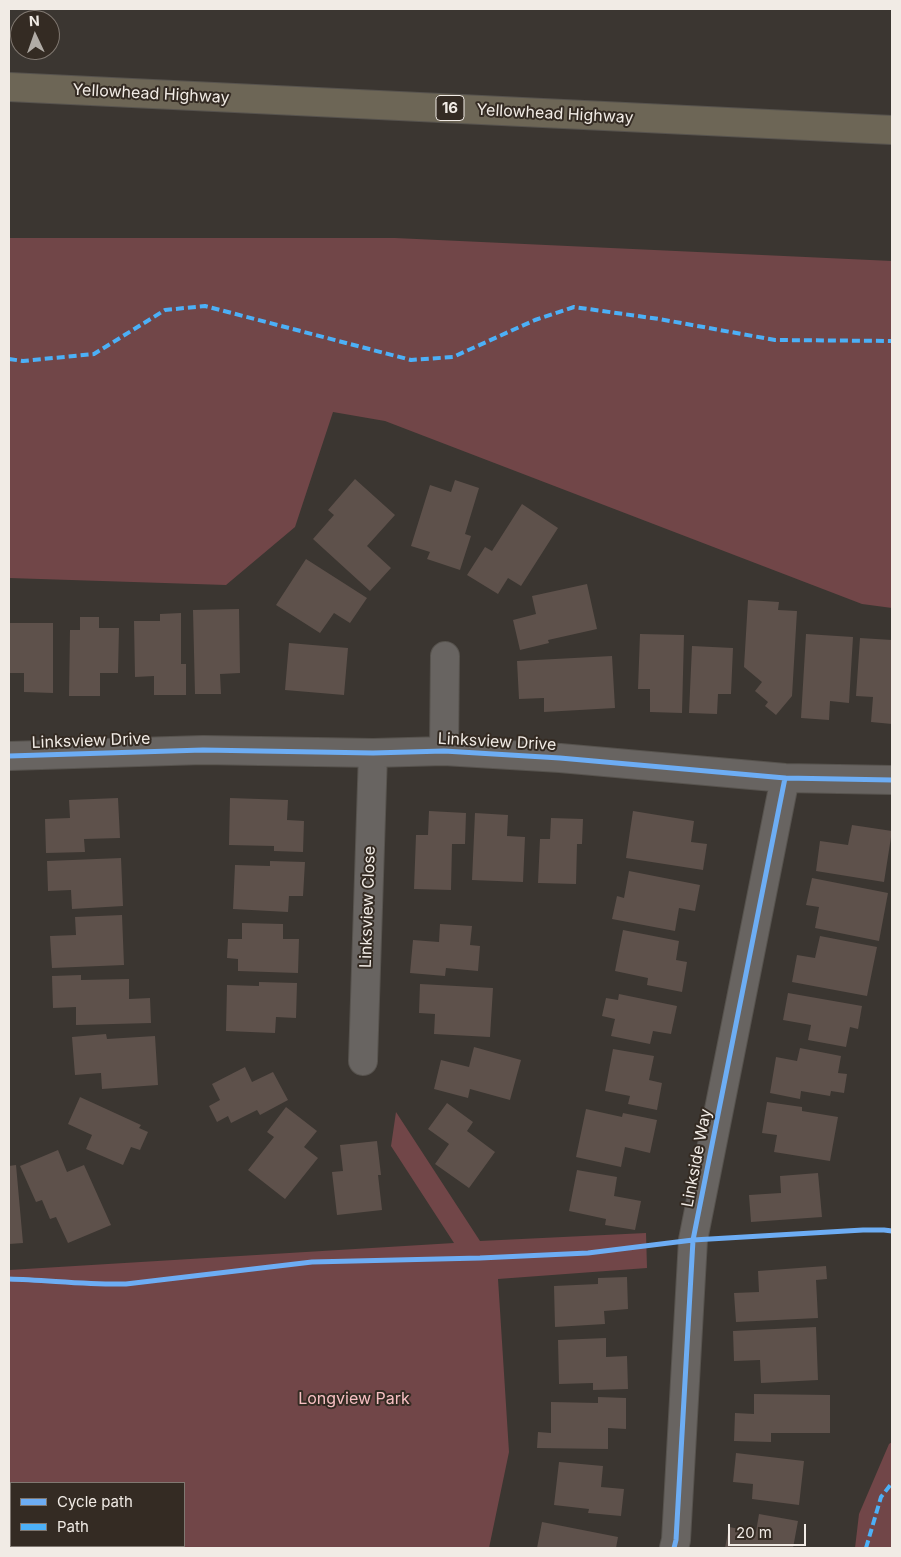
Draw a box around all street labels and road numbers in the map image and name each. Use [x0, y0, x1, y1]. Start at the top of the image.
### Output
street label: Yellowhead Highway [72, 80, 230, 108]
road number: 16 [436, 96, 464, 120]
street label: Yellowhead Highway [476, 100, 634, 128]
street label: Linksview Drive [31, 729, 151, 753]
street label: Linksview Drive [437, 729, 557, 755]
street label: Linksview Close [356, 846, 380, 968]
street label: Linkside Way [678, 1107, 716, 1209]

